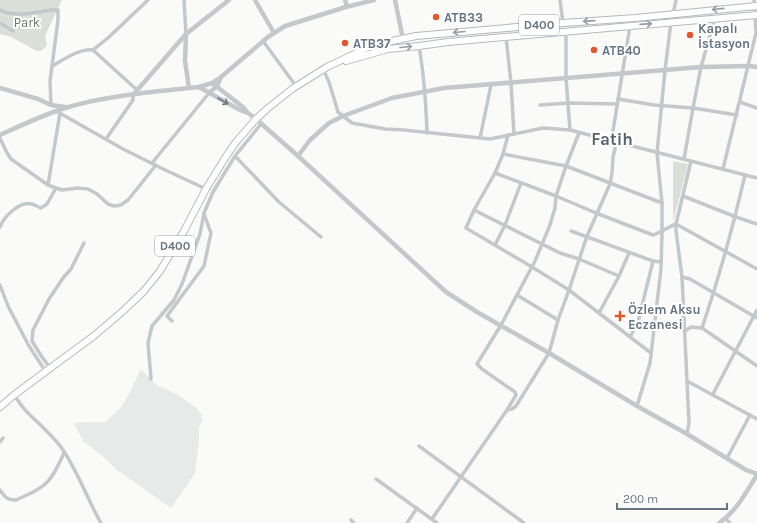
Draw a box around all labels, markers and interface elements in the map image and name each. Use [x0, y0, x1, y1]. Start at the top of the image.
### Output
one-way arrow [712, 6, 725, 13]
place label: ATB33 [444, 10, 483, 25]
marker: ATB33 [431, 12, 441, 22]
park label: Park [14, 15, 40, 30]
road number: D400 [519, 15, 559, 35]
one-way arrow [583, 17, 596, 24]
one-way arrow [639, 20, 652, 27]
place label: Kapalı İstasyon [698, 21, 750, 51]
one-way arrow [453, 28, 466, 35]
marker: Kapalı İstasyon [685, 30, 695, 40]
place label: ATB37 [353, 36, 391, 51]
marker: ATB37 [340, 38, 350, 48]
one-way arrow [399, 43, 412, 51]
place label: ATB40 [602, 43, 641, 58]
marker: ATB40 [589, 45, 599, 55]
one-way arrow [217, 97, 229, 105]
district label: Fatih [591, 129, 633, 149]
road number: D400 [155, 236, 195, 256]
place label: Özlem Aksu Eczanesi [628, 302, 701, 332]
marker: Özlem Aksu Eczanesi [615, 311, 625, 321]
scale bar [617, 485, 727, 511]
text: 200 m [623, 492, 658, 506]

